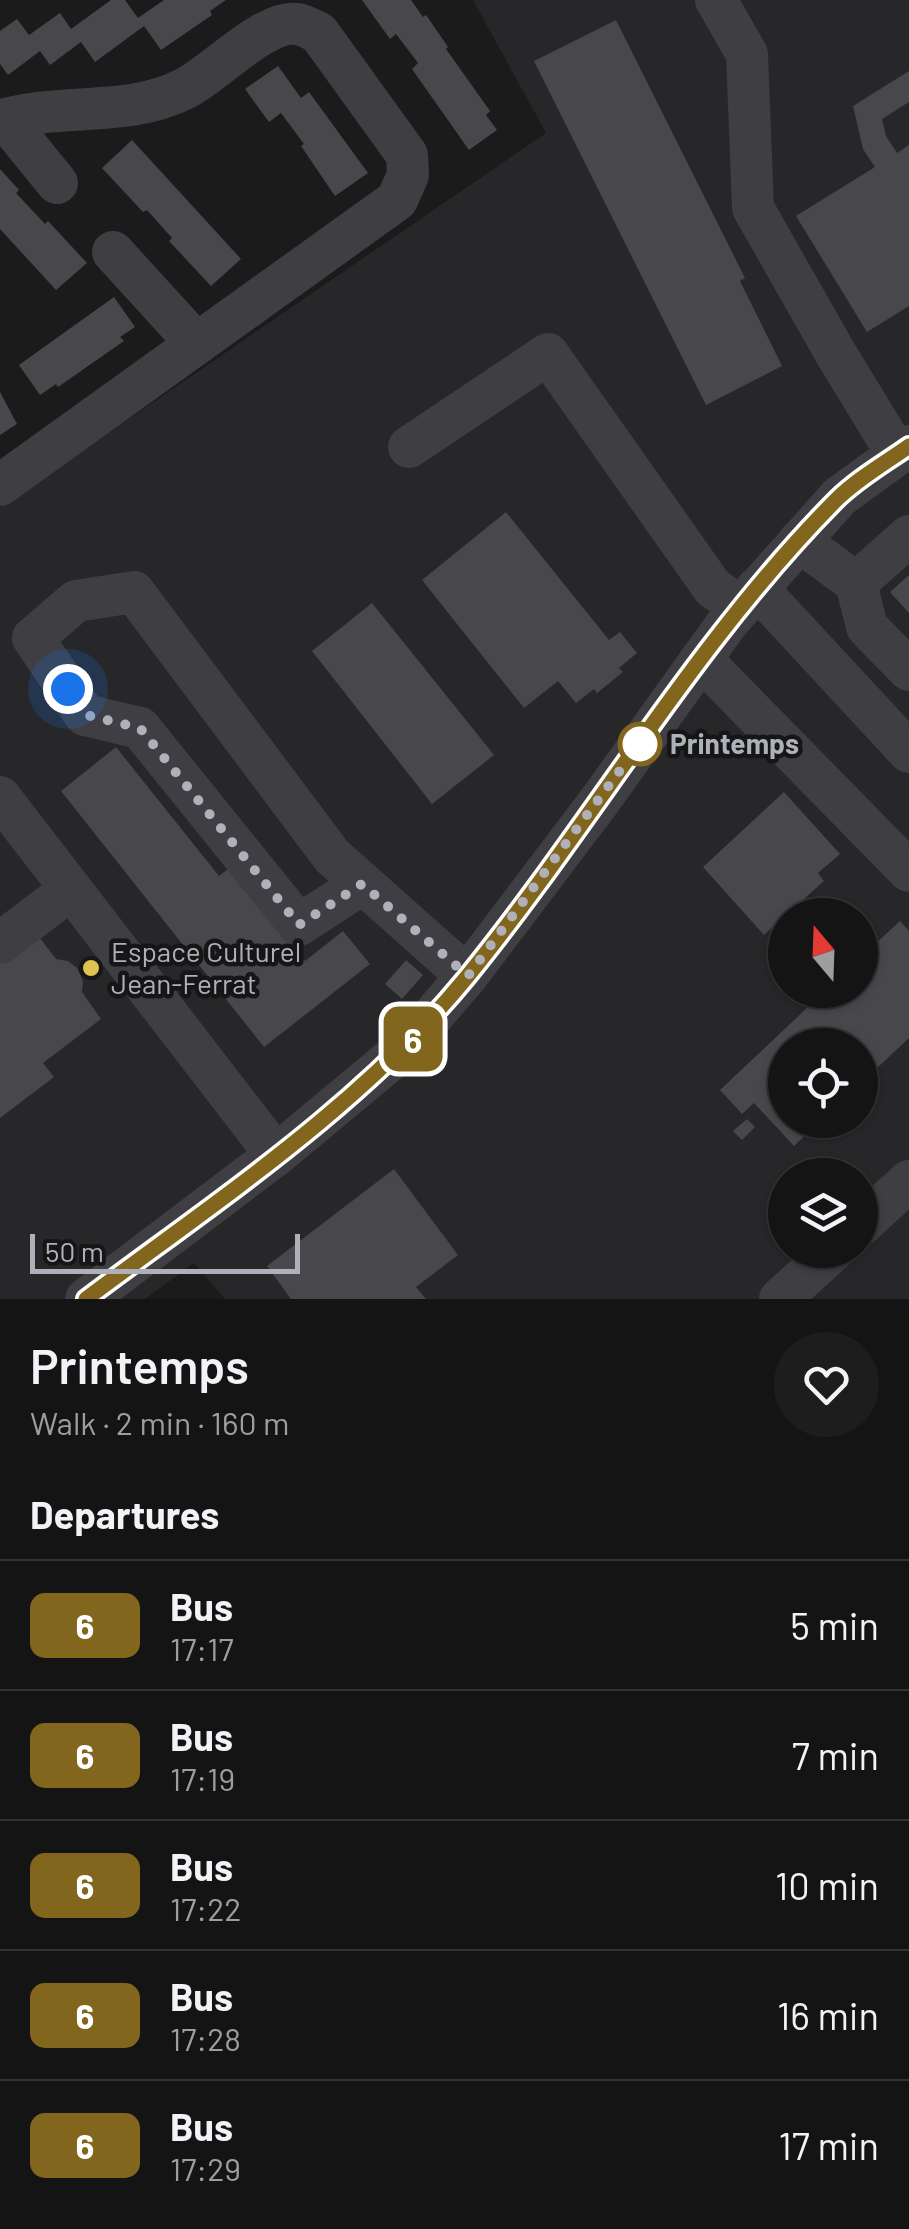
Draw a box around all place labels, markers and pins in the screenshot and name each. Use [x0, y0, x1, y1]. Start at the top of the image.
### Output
marker: Printemps [619, 723, 661, 765]
place label: Printemps [670, 726, 799, 760]
place label: Espace Culturel Jean-Ferrat [111, 934, 301, 1000]
marker: Espace Culturel Jean-Ferrat [80, 957, 102, 979]

